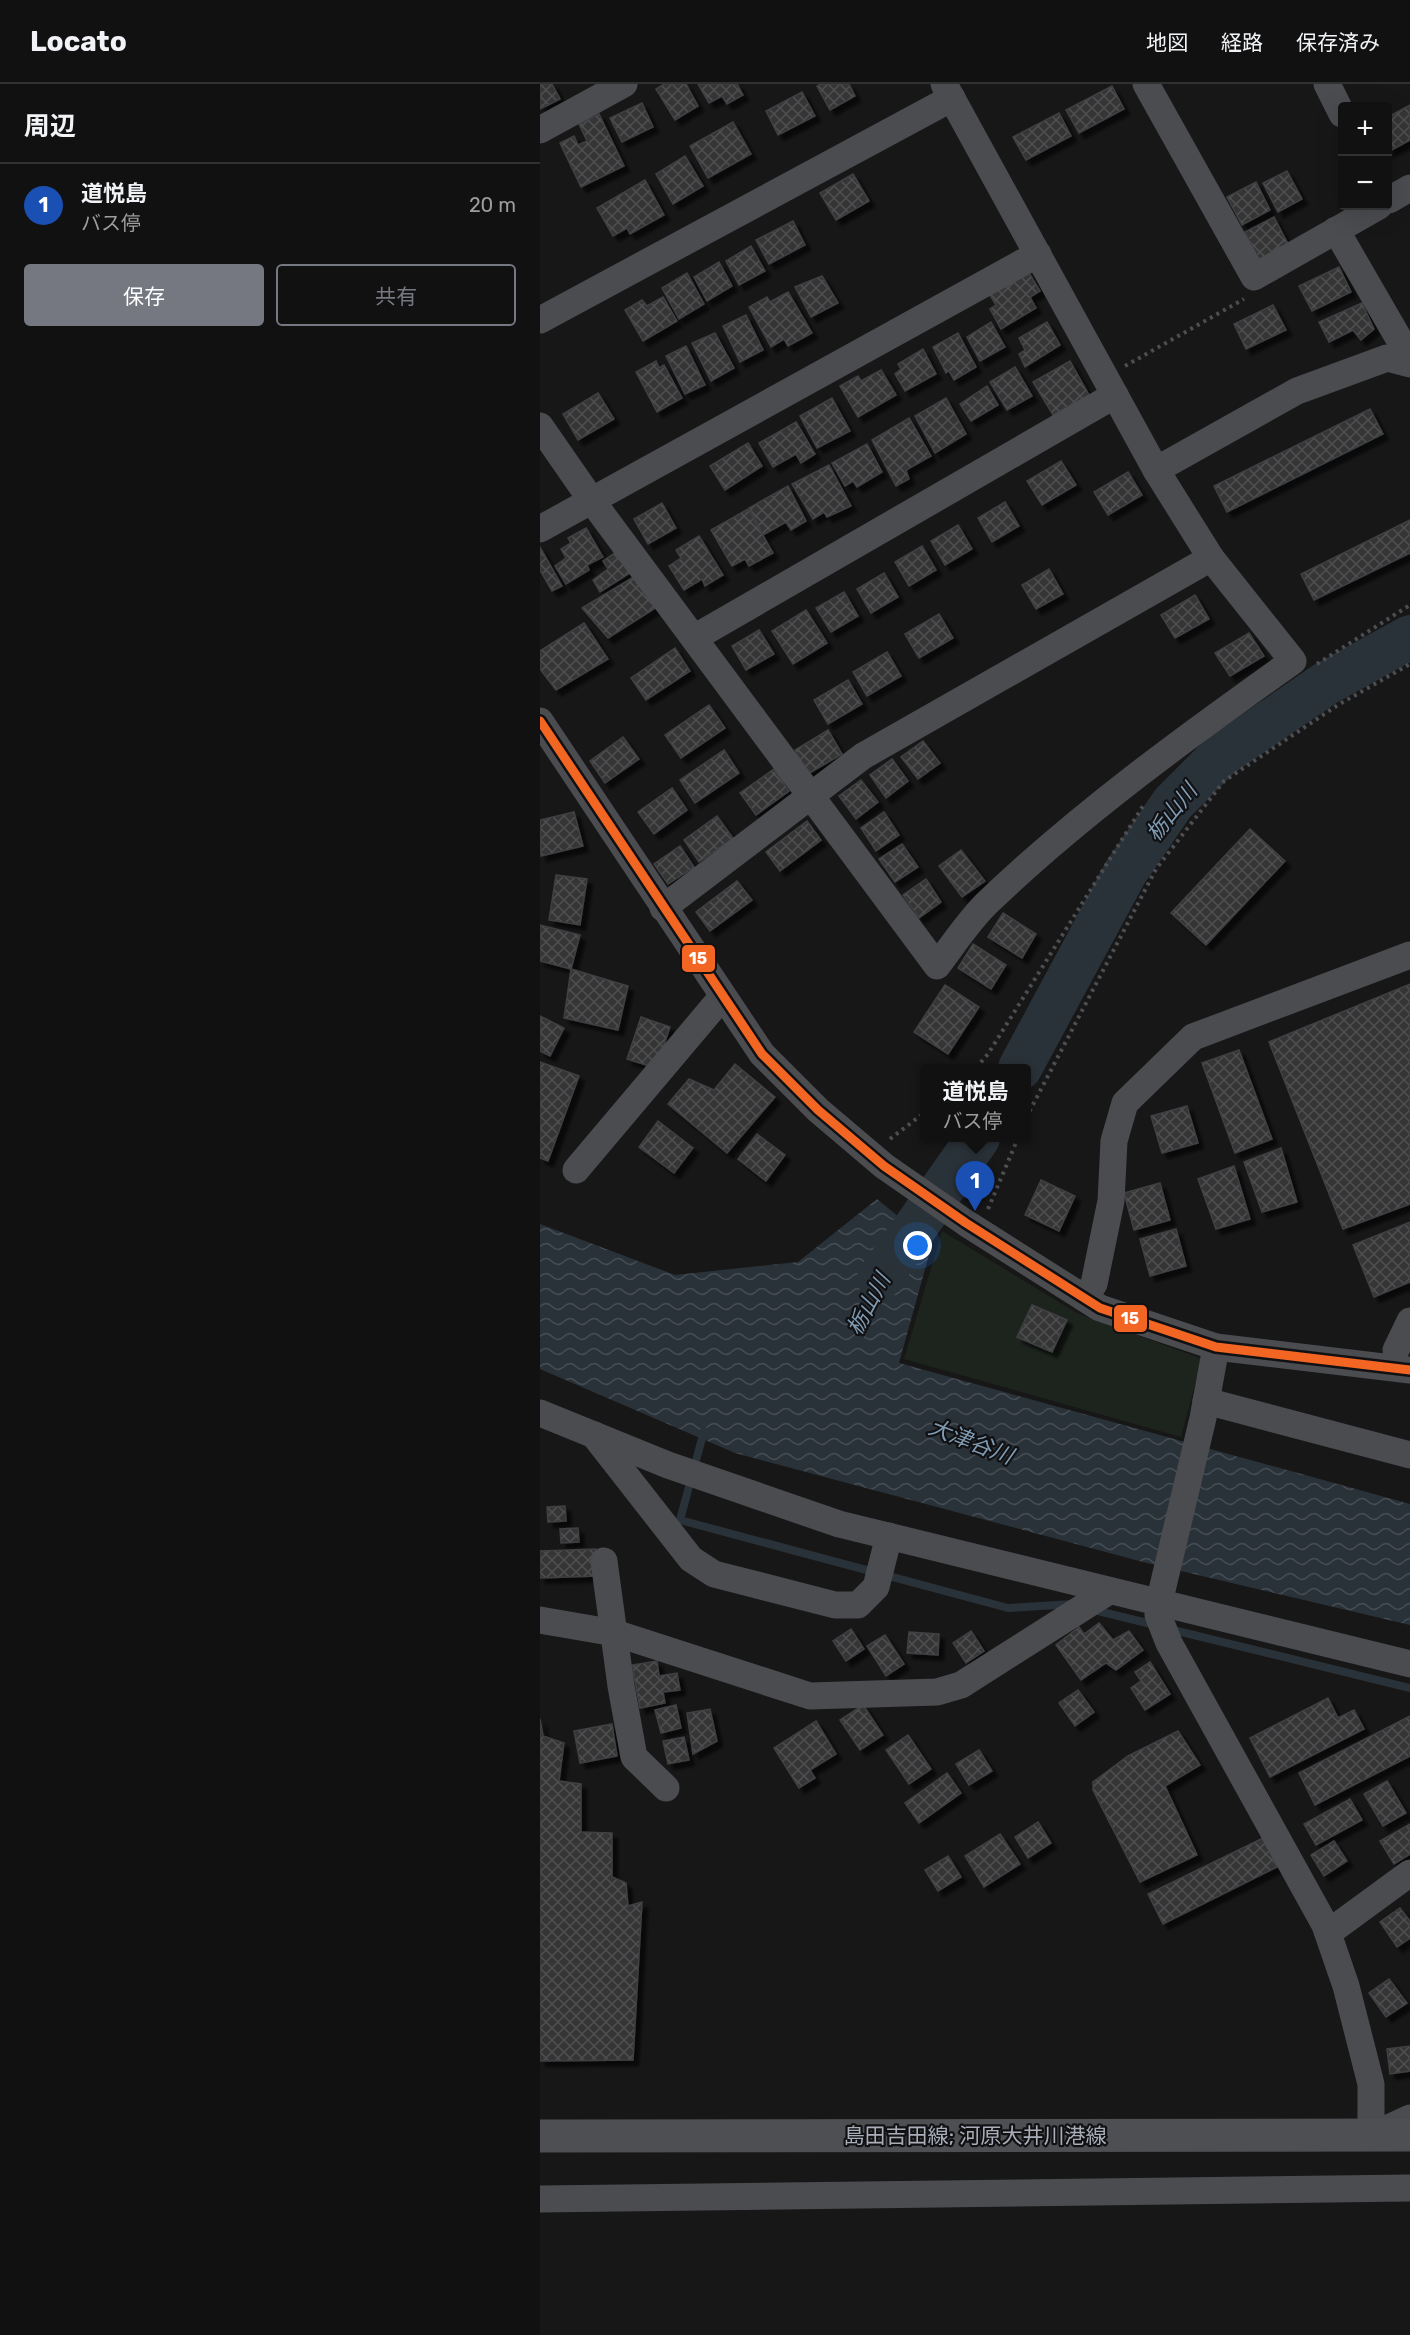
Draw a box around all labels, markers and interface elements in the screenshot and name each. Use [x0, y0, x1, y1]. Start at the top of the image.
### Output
text: Locato [30, 25, 127, 58]
text: 地図 [1146, 30, 1188, 55]
text: 経路 [1221, 30, 1263, 55]
text: 保存済み [1296, 30, 1380, 55]
map controls [1338, 102, 1392, 210]
button: + [1338, 102, 1392, 156]
text: 周辺 [24, 111, 76, 142]
button: − [1338, 156, 1392, 210]
text: 道悦島 [81, 180, 147, 207]
text: 1 [39, 193, 48, 217]
text: 20 m [469, 193, 516, 217]
text: バス停 [81, 211, 141, 235]
button: 保存 [24, 264, 264, 326]
button: 共有 [276, 264, 516, 326]
water label: 栃山川 [1140, 777, 1204, 846]
line badge: 15 [681, 944, 716, 973]
text: 15 [689, 949, 707, 968]
popup [920, 1064, 1031, 1142]
text: 道悦島 [942, 1078, 1009, 1105]
text: バス停 [942, 1109, 1002, 1133]
pin: 1 [956, 1162, 994, 1211]
your location [903, 1231, 932, 1260]
water label: 栃山川 [841, 1267, 897, 1340]
line badge: 15 [1113, 1304, 1148, 1333]
text: 15 [1121, 1309, 1139, 1328]
water label: 大津谷川 [925, 1413, 1019, 1471]
street label: 島田吉田線; 河原大井川港線 [844, 2123, 1106, 2148]

